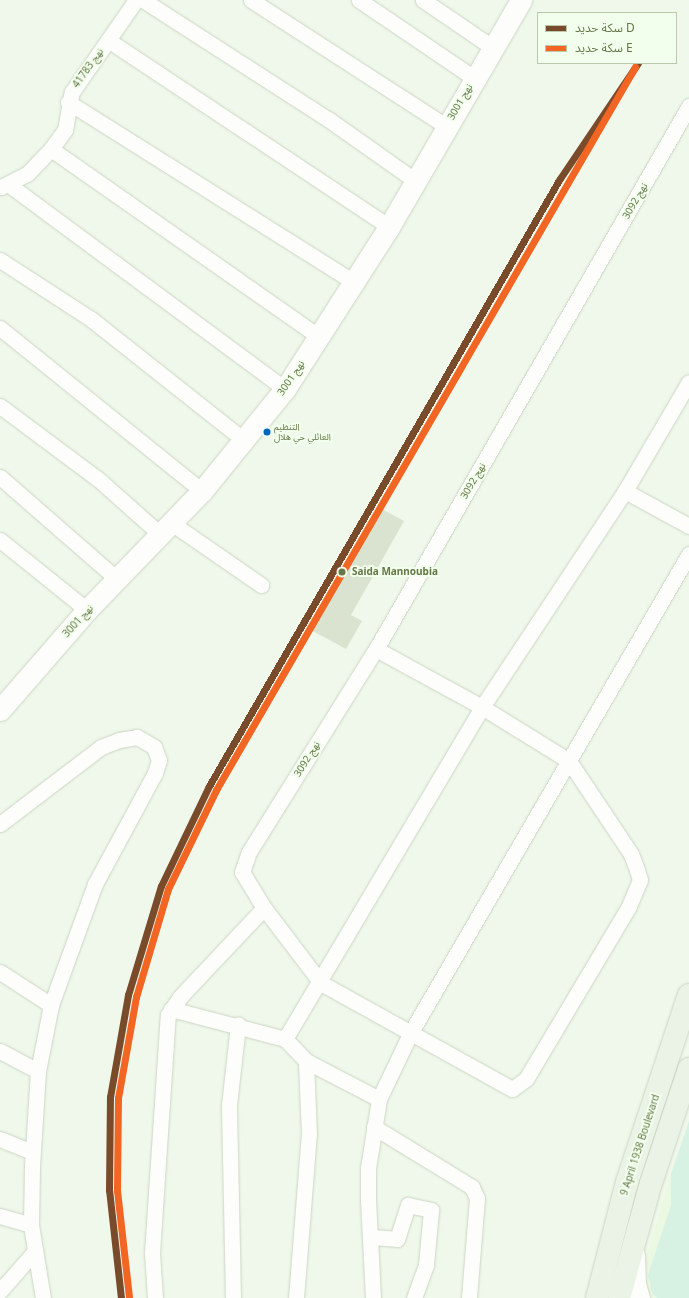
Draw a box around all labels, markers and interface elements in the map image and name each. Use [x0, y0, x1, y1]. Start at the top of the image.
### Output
legend [537, 12, 677, 64]
text: سكة حديد D [575, 19, 635, 36]
text: سكة حديد E [575, 39, 633, 56]
street label: نهج 41783 [70, 46, 106, 90]
street label: نهج 3001 [445, 82, 475, 122]
street label: نهج 3092 [620, 181, 650, 221]
street label: نهج 3001 [275, 358, 307, 398]
place label: التنظيم العائلي حي هلال [274, 422, 331, 443]
marker: التنظيم العائلي حي هلال [262, 427, 272, 437]
street label: نهج 3092 [458, 461, 488, 501]
marker: Saida Mannoubia [335, 565, 349, 579]
place label: Saida Mannoubia [352, 566, 438, 578]
street label: نهج 3001 [60, 602, 96, 640]
street label: نهج 3092 [291, 739, 323, 779]
street label: 9 April 1938 Boulevard [618, 1093, 662, 1197]

